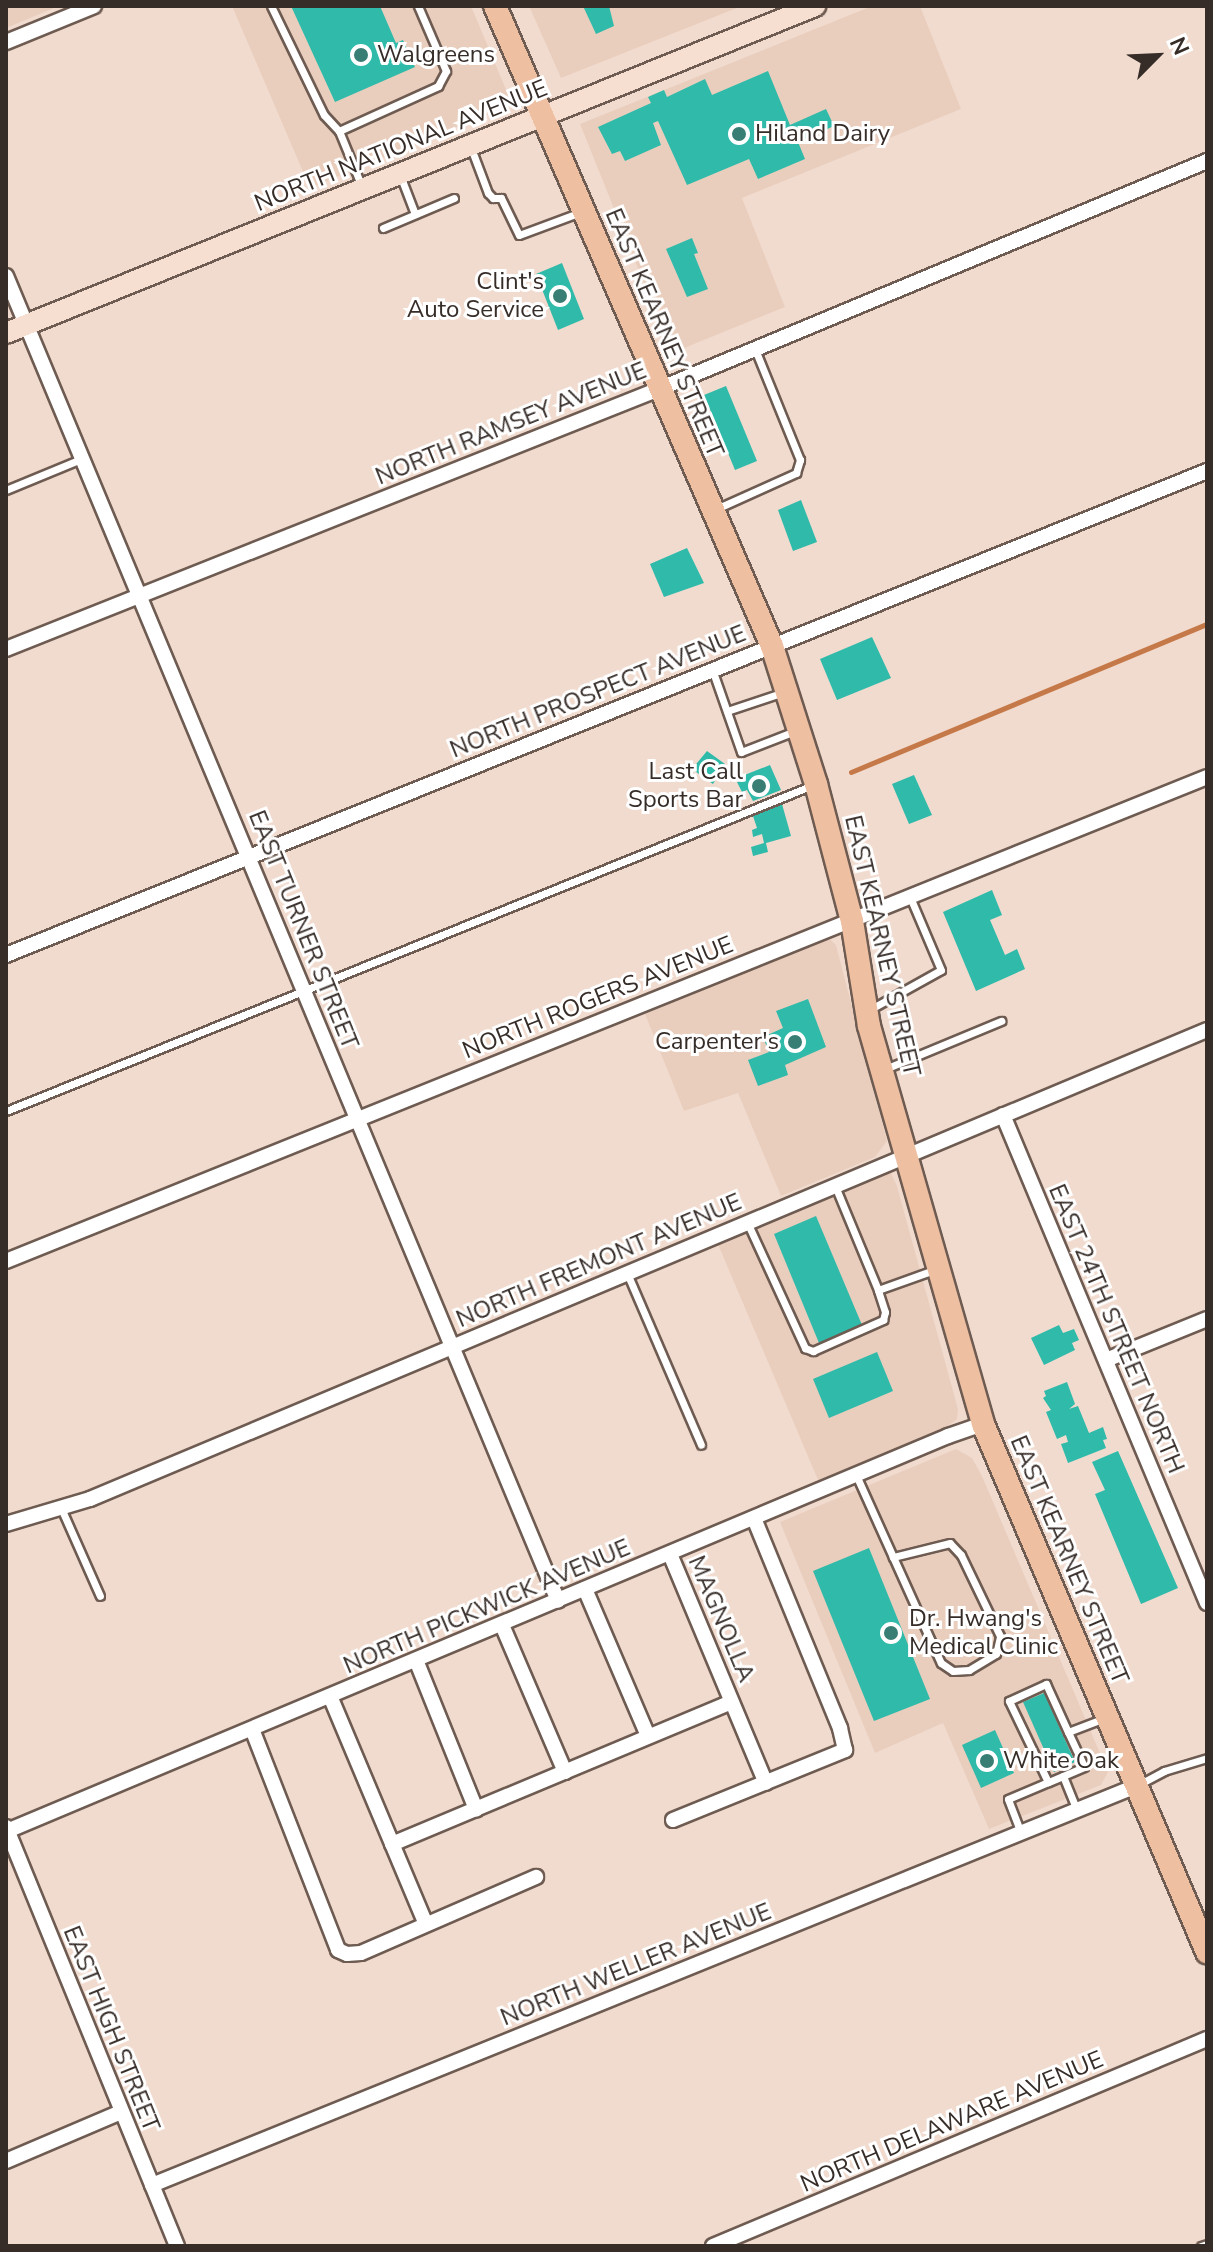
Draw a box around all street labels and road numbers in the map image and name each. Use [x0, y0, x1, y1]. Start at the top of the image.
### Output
street label: NORTH NATIONAL AVENUE [250, 74, 552, 218]
street label: EAST KEARNEY STREET [599, 204, 729, 462]
street label: NORTH RAMSEY AVENUE [371, 356, 651, 492]
street label: NORTH PROSPECT AVENUE [446, 619, 750, 765]
street label: EAST TURNER STREET [242, 806, 364, 1054]
street label: EAST KEARNEY STREET [838, 813, 926, 1079]
street label: NORTH ROGERS AVENUE [458, 930, 738, 1066]
street label: EAST 24TH STREET NORTH [1042, 1180, 1190, 1478]
street label: NORTH FREMONT AVENUE [452, 1188, 746, 1334]
street label: EAST KEARNEY STREET [1004, 1431, 1134, 1689]
street label: NORTH PICKWICK AVENUE [339, 1533, 635, 1681]
street label: MAGNOLLA [681, 1552, 761, 1686]
street label: NORTH WELLER AVENUE [497, 1897, 775, 2033]
street label: EAST HIGH STREET [57, 1922, 165, 2136]
street label: NORTH DELAWARE AVENUE [796, 2045, 1108, 2199]

